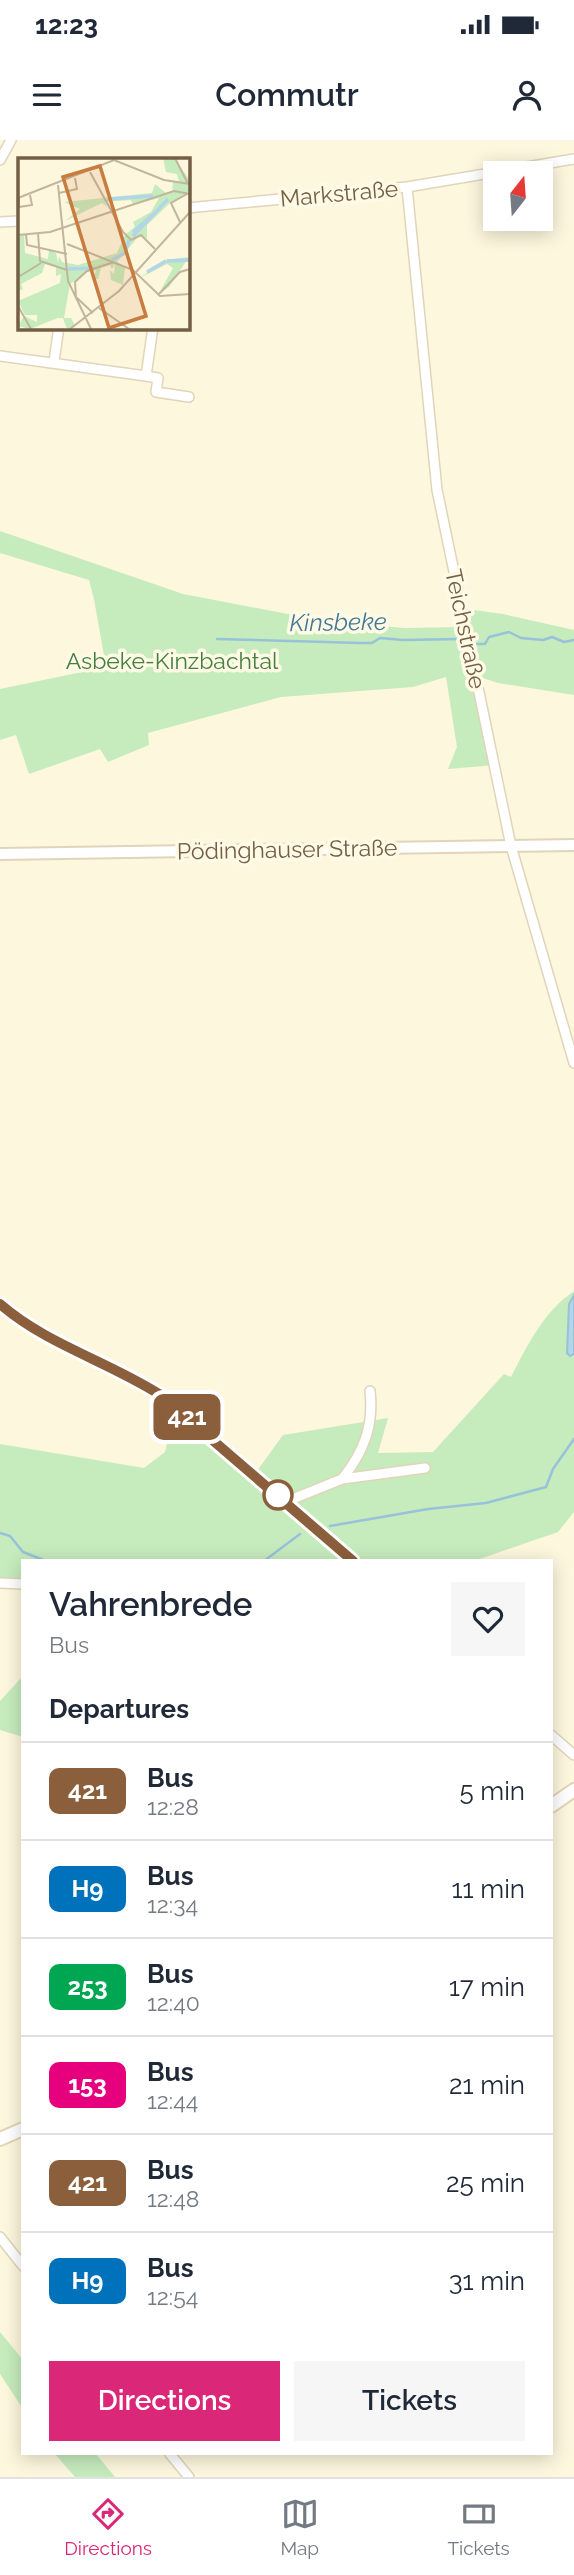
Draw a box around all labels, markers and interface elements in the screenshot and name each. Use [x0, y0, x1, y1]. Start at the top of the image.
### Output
text: 12:23 [35, 10, 98, 40]
icon: menu [28, 76, 66, 114]
text: Commutr [215, 76, 359, 113]
icon: person [508, 76, 546, 114]
inset map [18, 158, 189, 329]
north arrow [483, 161, 553, 231]
map controls [483, 161, 553, 231]
street label: Markstraße [279, 174, 399, 212]
street label: Teichstraße [440, 567, 492, 691]
water label: Kinsbeke [289, 607, 387, 637]
park label: Asbeke-Kinzbachtal [66, 647, 279, 674]
street label: Pödinghauser Straße [177, 834, 397, 864]
line badge: 421 [147, 1394, 227, 1440]
text: 421 [167, 1402, 207, 1431]
unlabelled marker [263, 1480, 293, 1510]
button: heart [451, 1582, 525, 1656]
text: Vahrenbrede [49, 1585, 252, 1624]
text: Bus [49, 1631, 89, 1658]
text: Departures [49, 1694, 189, 1724]
text: Bus [147, 1763, 194, 1793]
text: 421 [68, 1776, 107, 1805]
text: 5 min [459, 1776, 525, 1806]
text: 12:28 [147, 1793, 199, 1820]
text: Bus [147, 1861, 194, 1891]
text: H9 [71, 1874, 104, 1903]
text: 11 min [451, 1874, 525, 1904]
text: 12:34 [147, 1891, 198, 1918]
text: Bus [147, 1959, 194, 1989]
text: 253 [67, 1972, 108, 2001]
text: 17 min [449, 1972, 525, 2002]
text: 12:40 [147, 1989, 200, 2016]
text: Bus [147, 2057, 194, 2087]
text: 153 [68, 2070, 107, 2099]
text: 21 min [449, 2070, 525, 2100]
text: 12:44 [147, 2087, 198, 2114]
text: Bus [147, 2155, 194, 2185]
text: 421 [68, 2168, 107, 2197]
text: 25 min [446, 2168, 525, 2198]
text: 12:48 [147, 2185, 199, 2212]
text: Bus [147, 2253, 194, 2283]
text: H9 [71, 2266, 104, 2295]
text: 31 min [449, 2266, 525, 2296]
text: 12:54 [147, 2283, 198, 2310]
button: Directions [49, 2361, 280, 2441]
button: Tickets [294, 2361, 525, 2441]
tab: Directions [64, 2495, 152, 2559]
tab: Map [280, 2495, 319, 2559]
tab: Tickets [447, 2495, 510, 2559]

